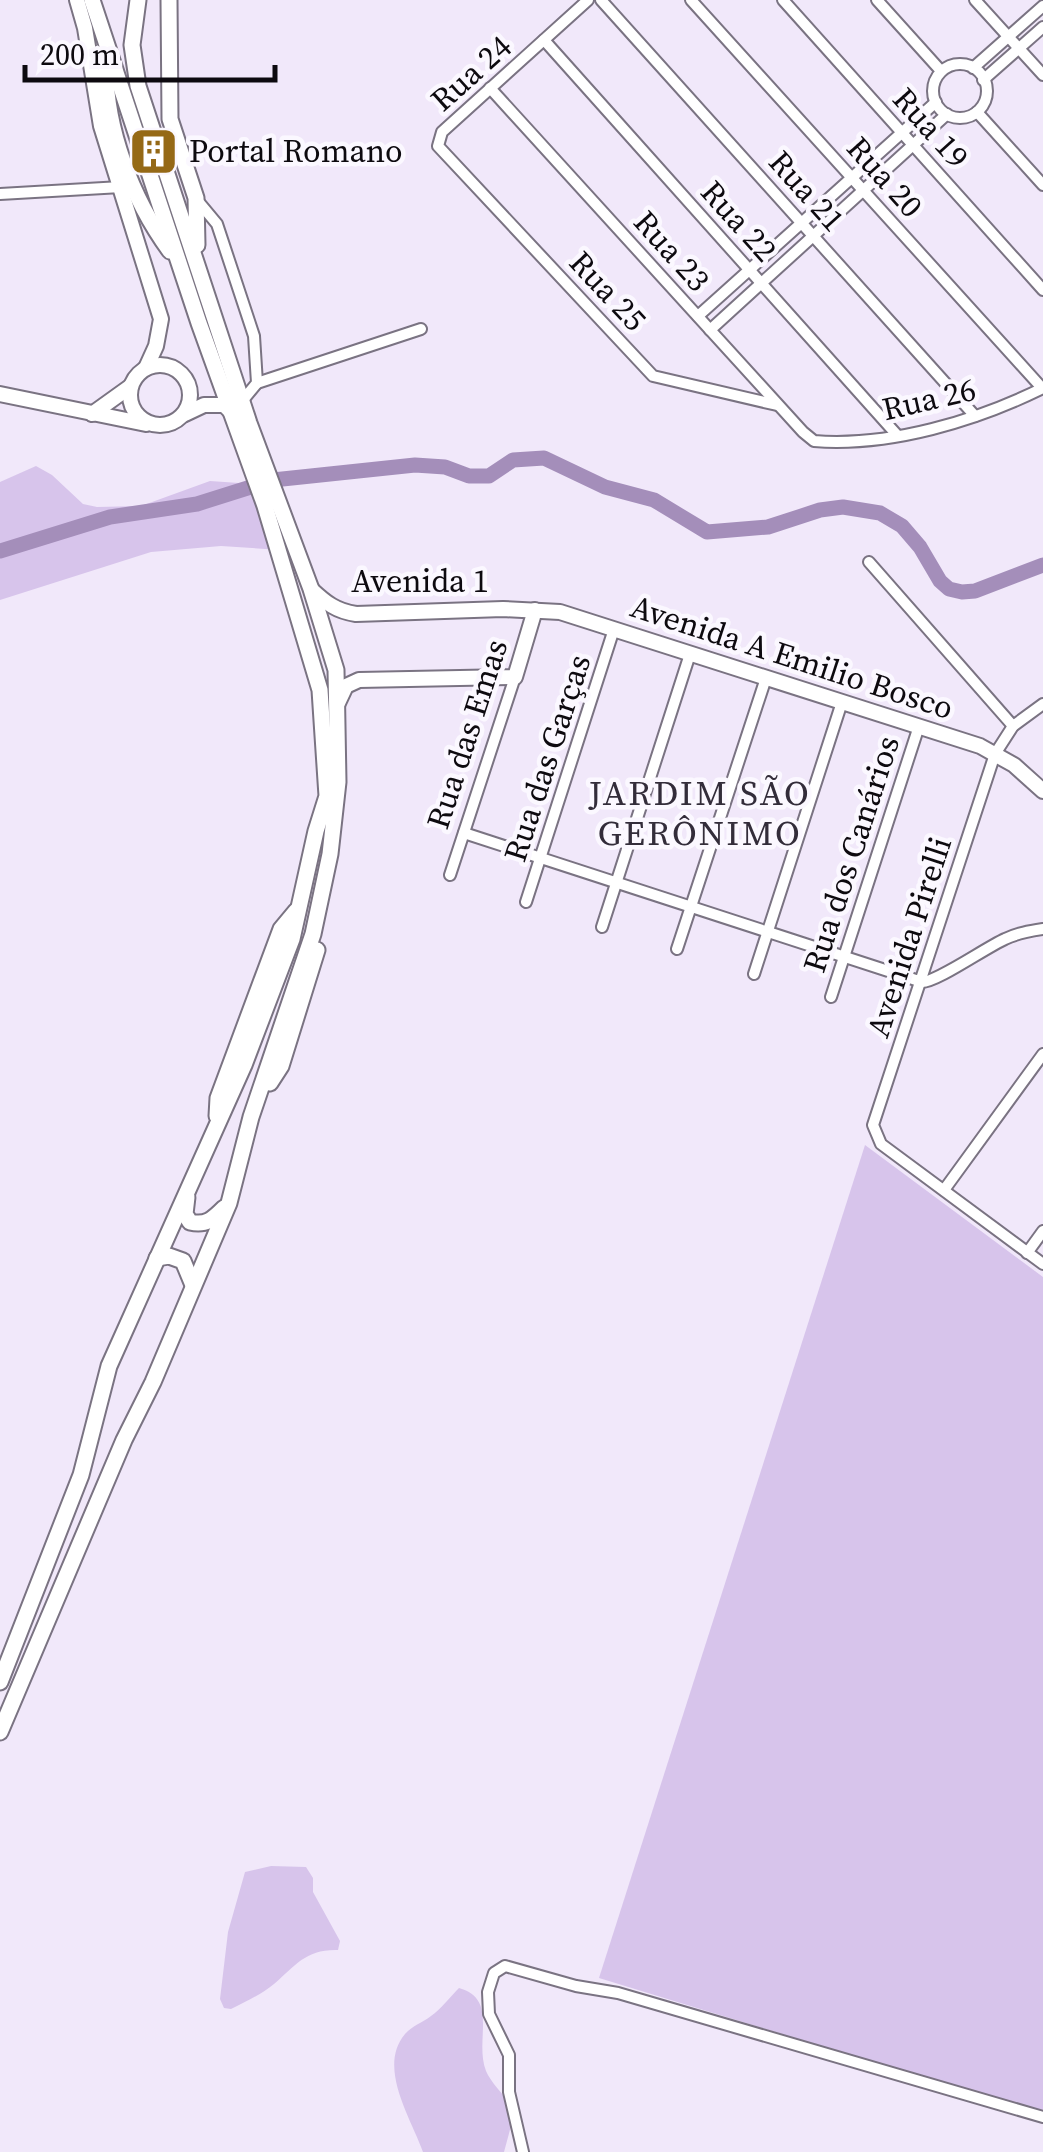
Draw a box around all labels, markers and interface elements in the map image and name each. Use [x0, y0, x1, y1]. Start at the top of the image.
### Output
scale bar [25, 20, 275, 82]
street label: Rua 24 [421, 25, 521, 121]
text: 200 m [40, 34, 119, 75]
street label: Rua 19 [883, 78, 979, 178]
building icon: Portal Romano [128, 125, 180, 177]
street label: Rua 20 [837, 127, 933, 227]
place label: Portal Romano [189, 129, 403, 173]
street label: Rua 21 [759, 141, 855, 241]
street label: Rua 22 [691, 171, 787, 271]
street label: Rua 23 [624, 201, 720, 301]
street label: Rua 25 [560, 241, 656, 341]
street label: Rua 26 [878, 367, 980, 431]
street label: Avenida 1 [351, 559, 489, 603]
street label: Avenida A Emilio Bosco [625, 584, 959, 730]
street label: Rua das Emas [416, 634, 518, 834]
street label: Rua das Garças [493, 649, 601, 867]
street label: Rua dos Canários [792, 730, 910, 978]
district label: JARDIM SÃO GERÔNIMO [588, 769, 811, 857]
street label: Avenida Pirelli [856, 831, 962, 1043]

